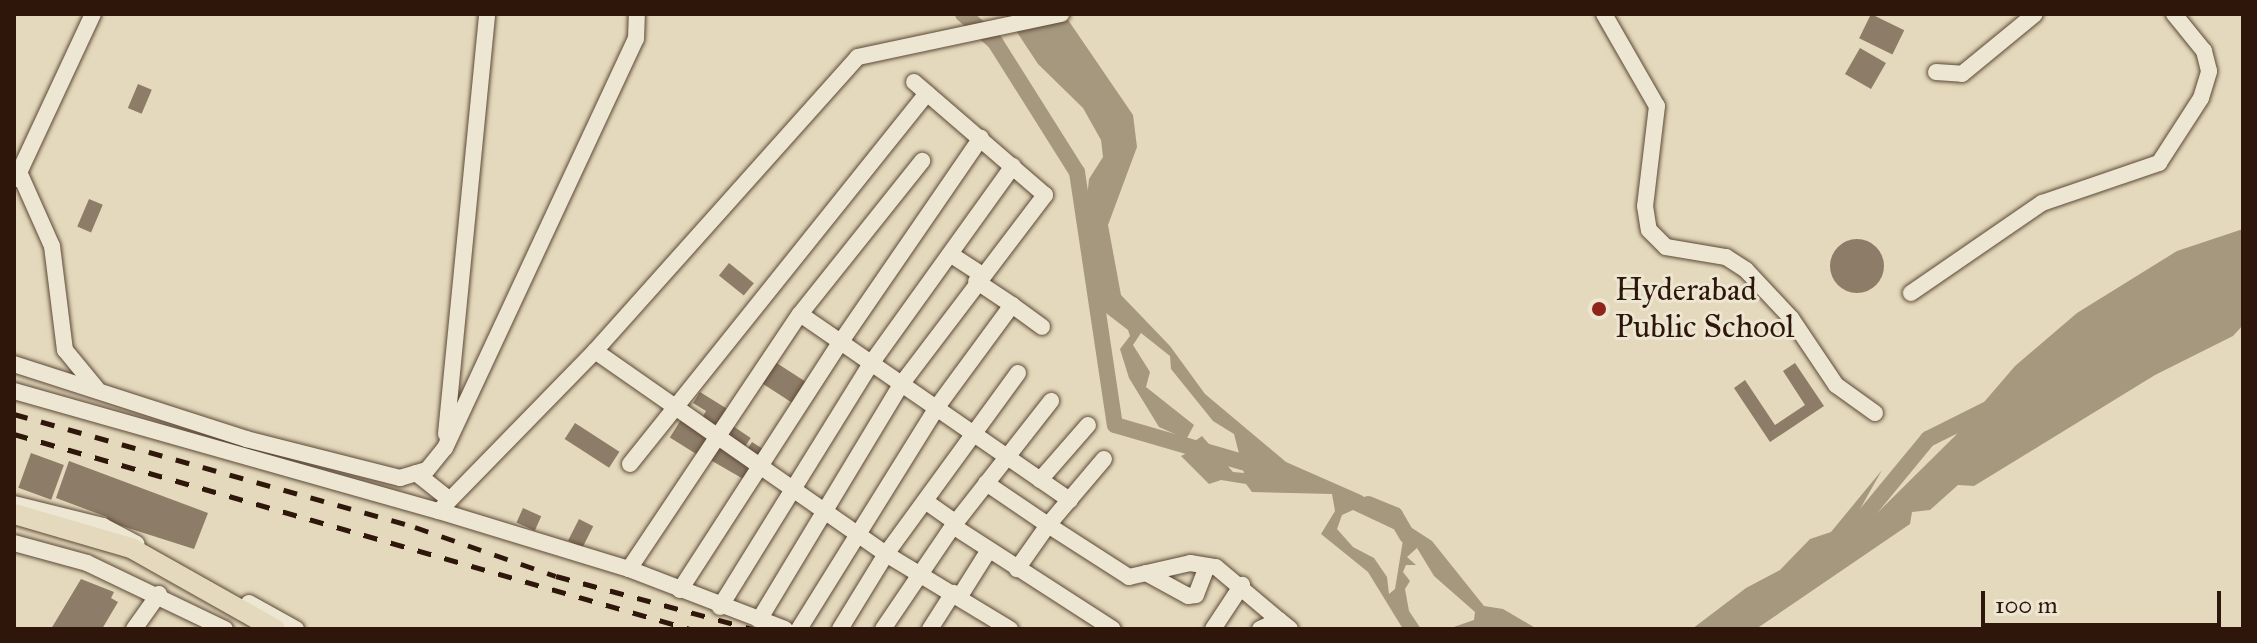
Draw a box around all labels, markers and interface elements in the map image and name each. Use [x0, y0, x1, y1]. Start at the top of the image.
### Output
place label: Hyderabad Public School [1615, 272, 1794, 347]
marker: Hyderabad Public School [1590, 300, 1608, 318]
scale bar [1985, 575, 2225, 625]
text: 100 m [1995, 590, 2058, 620]

